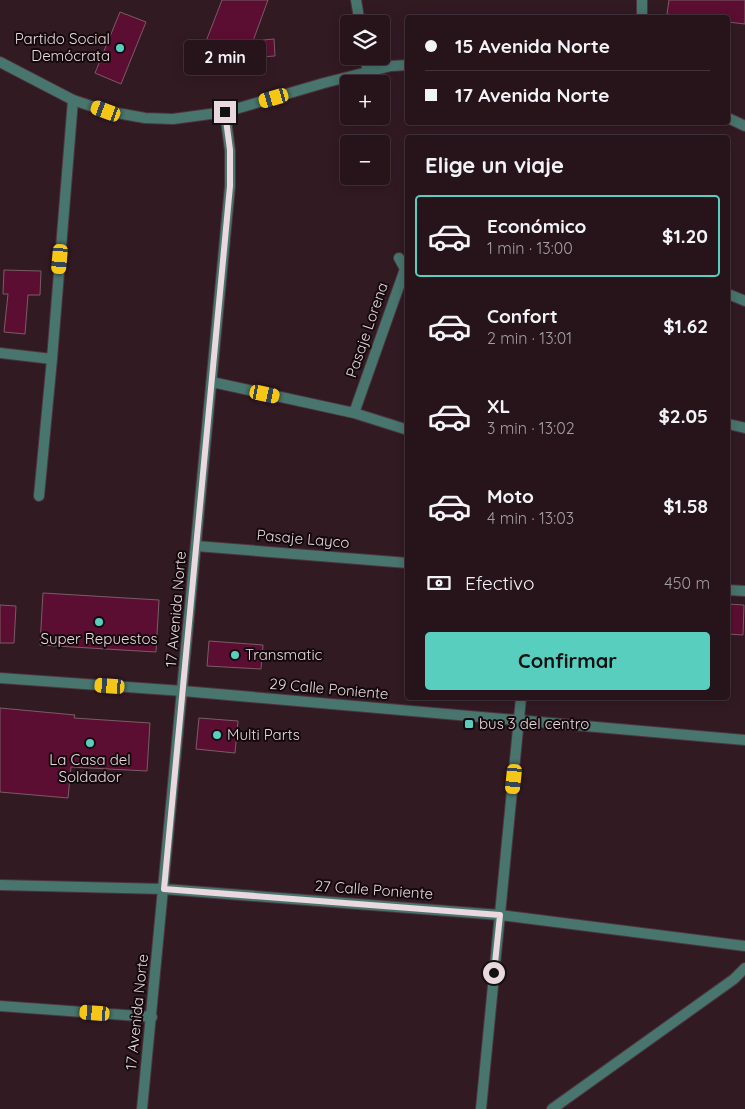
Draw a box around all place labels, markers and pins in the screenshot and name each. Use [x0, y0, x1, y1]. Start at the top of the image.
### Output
place label: Partido Social Demócrata [15, 29, 110, 65]
marker: Partido Social Demócrata [114, 42, 126, 54]
marker: Super Repuestos [93, 616, 105, 628]
place label: Super Repuestos [40, 629, 158, 648]
place label: Transmatic [245, 645, 323, 664]
marker: Transmatic [229, 649, 241, 661]
place label: bus 3 del centro [479, 714, 589, 733]
marker: bus 3 del centro [463, 718, 475, 730]
place label: Multi Parts [227, 725, 300, 744]
marker: Multi Parts [211, 729, 223, 741]
marker: La Casa del Soldador [84, 737, 96, 749]
place label: La Casa del Soldador [49, 750, 131, 786]

